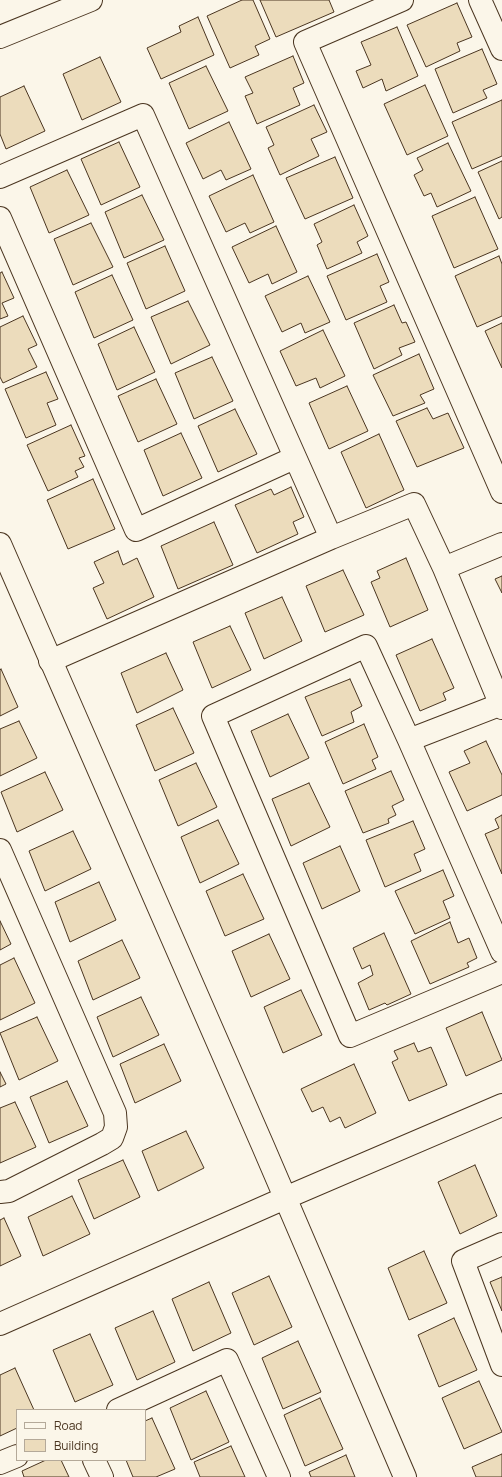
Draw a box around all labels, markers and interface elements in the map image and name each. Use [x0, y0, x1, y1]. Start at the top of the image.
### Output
legend [16, 1409, 146, 1461]
text: Road [54, 1417, 82, 1434]
text: Building [54, 1437, 98, 1454]

